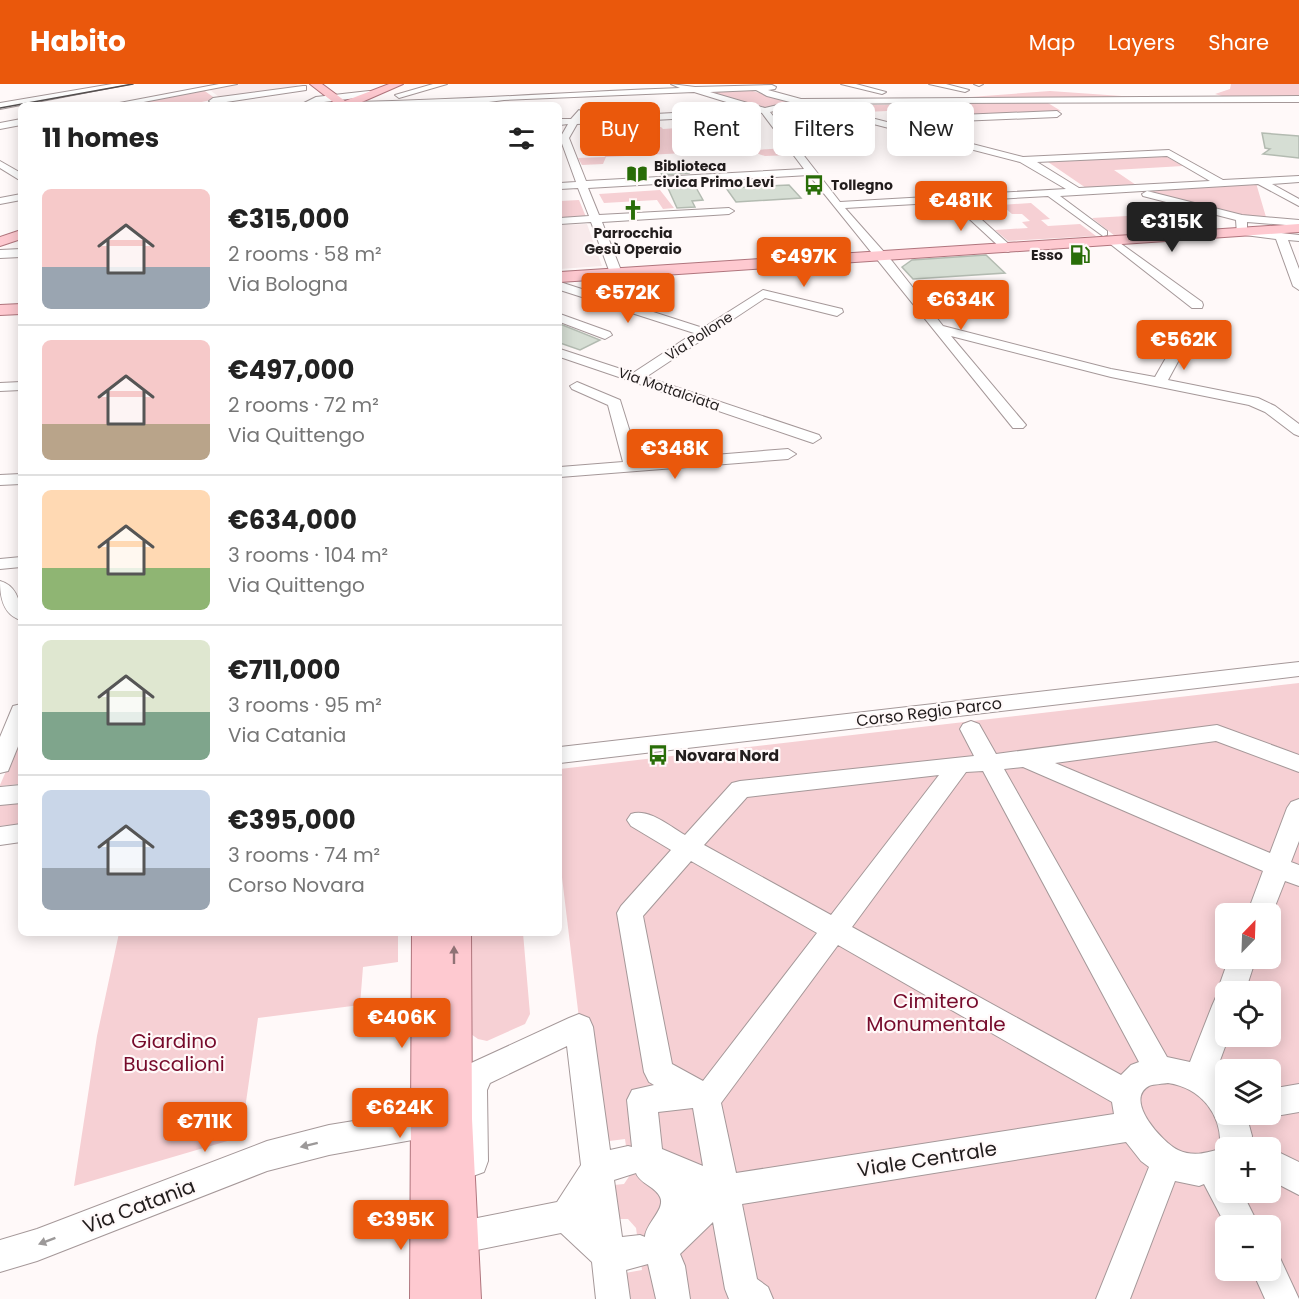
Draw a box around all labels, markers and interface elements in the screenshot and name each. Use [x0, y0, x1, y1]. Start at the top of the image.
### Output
text: Habito [30, 22, 126, 61]
text: Map [1029, 28, 1075, 57]
text: Layers [1108, 28, 1175, 57]
text: Share [1208, 28, 1269, 57]
chip: Buy [580, 102, 660, 156]
chip: Rent [672, 102, 761, 156]
chip: Filters [773, 102, 875, 156]
chip: New [887, 102, 974, 156]
text: 11 homes [42, 120, 159, 156]
icon: filters [505, 122, 538, 155]
place label: Biblioteca civica Primo Levi [654, 156, 774, 192]
library icon: Biblioteca civica Primo Levi [625, 162, 649, 186]
bus stop icon: Tollegno [802, 173, 826, 197]
place label: Tollegno [831, 175, 893, 195]
pin: €481K [919, 181, 1003, 232]
text: €481K [929, 186, 993, 214]
church icon: Parrocchia Gesù Operaio [621, 198, 645, 222]
text: €315,000 [228, 201, 349, 237]
pin: €315K [1130, 202, 1214, 253]
text: €315K [1141, 207, 1203, 235]
icon: home [90, 213, 162, 285]
place label: Parrocchia Gesù Operaio [584, 223, 682, 259]
pin: €497K [762, 237, 846, 288]
text: 2 rooms · 58 m² [228, 240, 382, 268]
text: €497K [771, 242, 837, 270]
fuel station icon: Esso [1068, 243, 1092, 267]
place label: Esso [1031, 245, 1063, 265]
text: Via Bologna [228, 270, 348, 298]
pin: €572K [586, 273, 670, 324]
text: €572K [596, 278, 660, 306]
pin: €634K [919, 280, 1003, 331]
text: €634K [927, 285, 995, 313]
street label: Via Pollone [661, 307, 737, 365]
pin: €562K [1142, 320, 1226, 371]
text: €562K [1150, 325, 1218, 353]
text: €497,000 [228, 352, 355, 388]
street label: Via Mottalciata [616, 362, 722, 416]
icon: home [90, 364, 162, 436]
text: 2 rooms · 72 m² [228, 391, 379, 419]
text: Via Quittengo [228, 421, 365, 449]
pin: €348K [633, 429, 717, 480]
text: €348K [641, 434, 709, 462]
text: €634,000 [228, 502, 357, 538]
icon: home [90, 514, 162, 586]
text: 3 rooms · 104 m² [228, 541, 388, 569]
text: Via Quittengo [228, 571, 365, 599]
text: €711,000 [228, 652, 340, 688]
icon: home [90, 664, 162, 736]
text: 3 rooms · 95 m² [228, 691, 382, 719]
street label: Corso Regio Parco [855, 692, 1003, 732]
text: Via Catania [228, 721, 346, 749]
bus stop icon: Novara Nord [646, 743, 670, 767]
place label: Novara Nord [675, 744, 779, 767]
text: €395,000 [228, 802, 356, 838]
icon: home [90, 814, 162, 886]
text: 3 rooms · 74 m² [228, 841, 380, 869]
text: Corso Novara [228, 871, 365, 899]
north arrow [1215, 903, 1281, 969]
map controls [1215, 903, 1281, 1281]
one-way arrow [449, 946, 459, 965]
button: locate [1215, 981, 1281, 1047]
park label: Cimitero Monumentale [866, 987, 1006, 1038]
pin: €406K [360, 998, 444, 1049]
text: €406K [367, 1003, 437, 1031]
park label: Giardino Buscalioni [123, 1027, 225, 1078]
button: layers [1215, 1059, 1281, 1125]
pin: €624K [358, 1088, 442, 1139]
text: €624K [366, 1093, 434, 1121]
pin: €711K [163, 1102, 247, 1153]
text: €711K [177, 1107, 233, 1135]
street label: Viale Centrale [855, 1134, 999, 1184]
button: + [1215, 1137, 1281, 1203]
one-way arrow [300, 1140, 318, 1150]
street label: Via Catania [79, 1172, 199, 1240]
pin: €395K [359, 1200, 443, 1251]
text: €395K [367, 1205, 435, 1233]
button: − [1215, 1215, 1281, 1281]
one-way arrow [38, 1236, 56, 1246]

